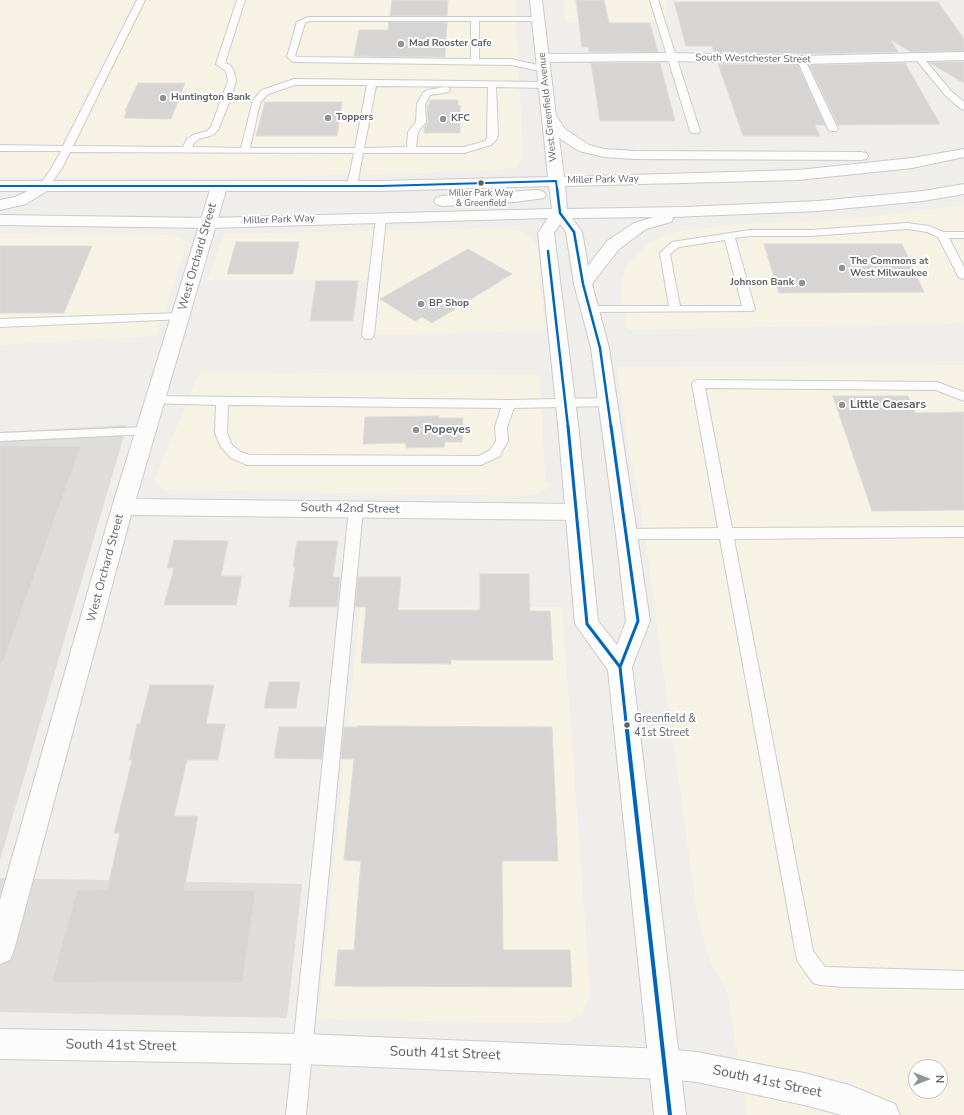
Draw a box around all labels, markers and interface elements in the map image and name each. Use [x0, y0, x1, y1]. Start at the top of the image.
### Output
place label: Mad Rooster Cafe [409, 38, 492, 50]
marker: Mad Rooster Cafe [396, 39, 406, 49]
street label: West Greenfield Avenue [536, 52, 560, 162]
street label: South Westchester Street [695, 52, 811, 66]
place label: Huntington Bank [171, 92, 250, 104]
marker: Huntington Bank [158, 93, 168, 103]
place label: Toppers [336, 112, 373, 124]
marker: Toppers [323, 113, 333, 123]
place label: KFC [451, 113, 470, 125]
marker: KFC [438, 114, 448, 124]
street label: Miller Park Way [567, 173, 639, 187]
marker: Miller Park Way & Greenfield [476, 178, 486, 188]
place label: Miller Park Way & Greenfield [449, 189, 513, 210]
street label: West Orchard Street [176, 202, 220, 312]
street label: Miller Park Way [243, 213, 315, 227]
place label: The Commons at West Milwaukee [850, 256, 928, 280]
marker: The Commons at West Milwaukee [837, 263, 847, 273]
place label: Johnson Bank [730, 277, 794, 289]
marker: Johnson Bank [797, 278, 807, 288]
place label: BP Shop [429, 298, 469, 310]
marker: BP Shop [416, 299, 426, 309]
place label: Little Caesars [850, 398, 926, 412]
marker: Little Caesars [837, 400, 847, 410]
place label: Popeyes [424, 423, 471, 437]
marker: Popeyes [411, 425, 421, 435]
street label: South 42nd Street [300, 501, 400, 517]
street label: West Orchard Street [85, 512, 127, 624]
place label: Greenfield & 41st Street [634, 712, 696, 738]
marker: Greenfield & 41st Street [622, 720, 632, 730]
street label: South 41st Street [65, 1037, 177, 1055]
street label: South 41st Street [389, 1044, 501, 1064]
north arrow [908, 1059, 948, 1099]
street label: South 41st Street [711, 1062, 823, 1102]
text: N [932, 1075, 947, 1083]

